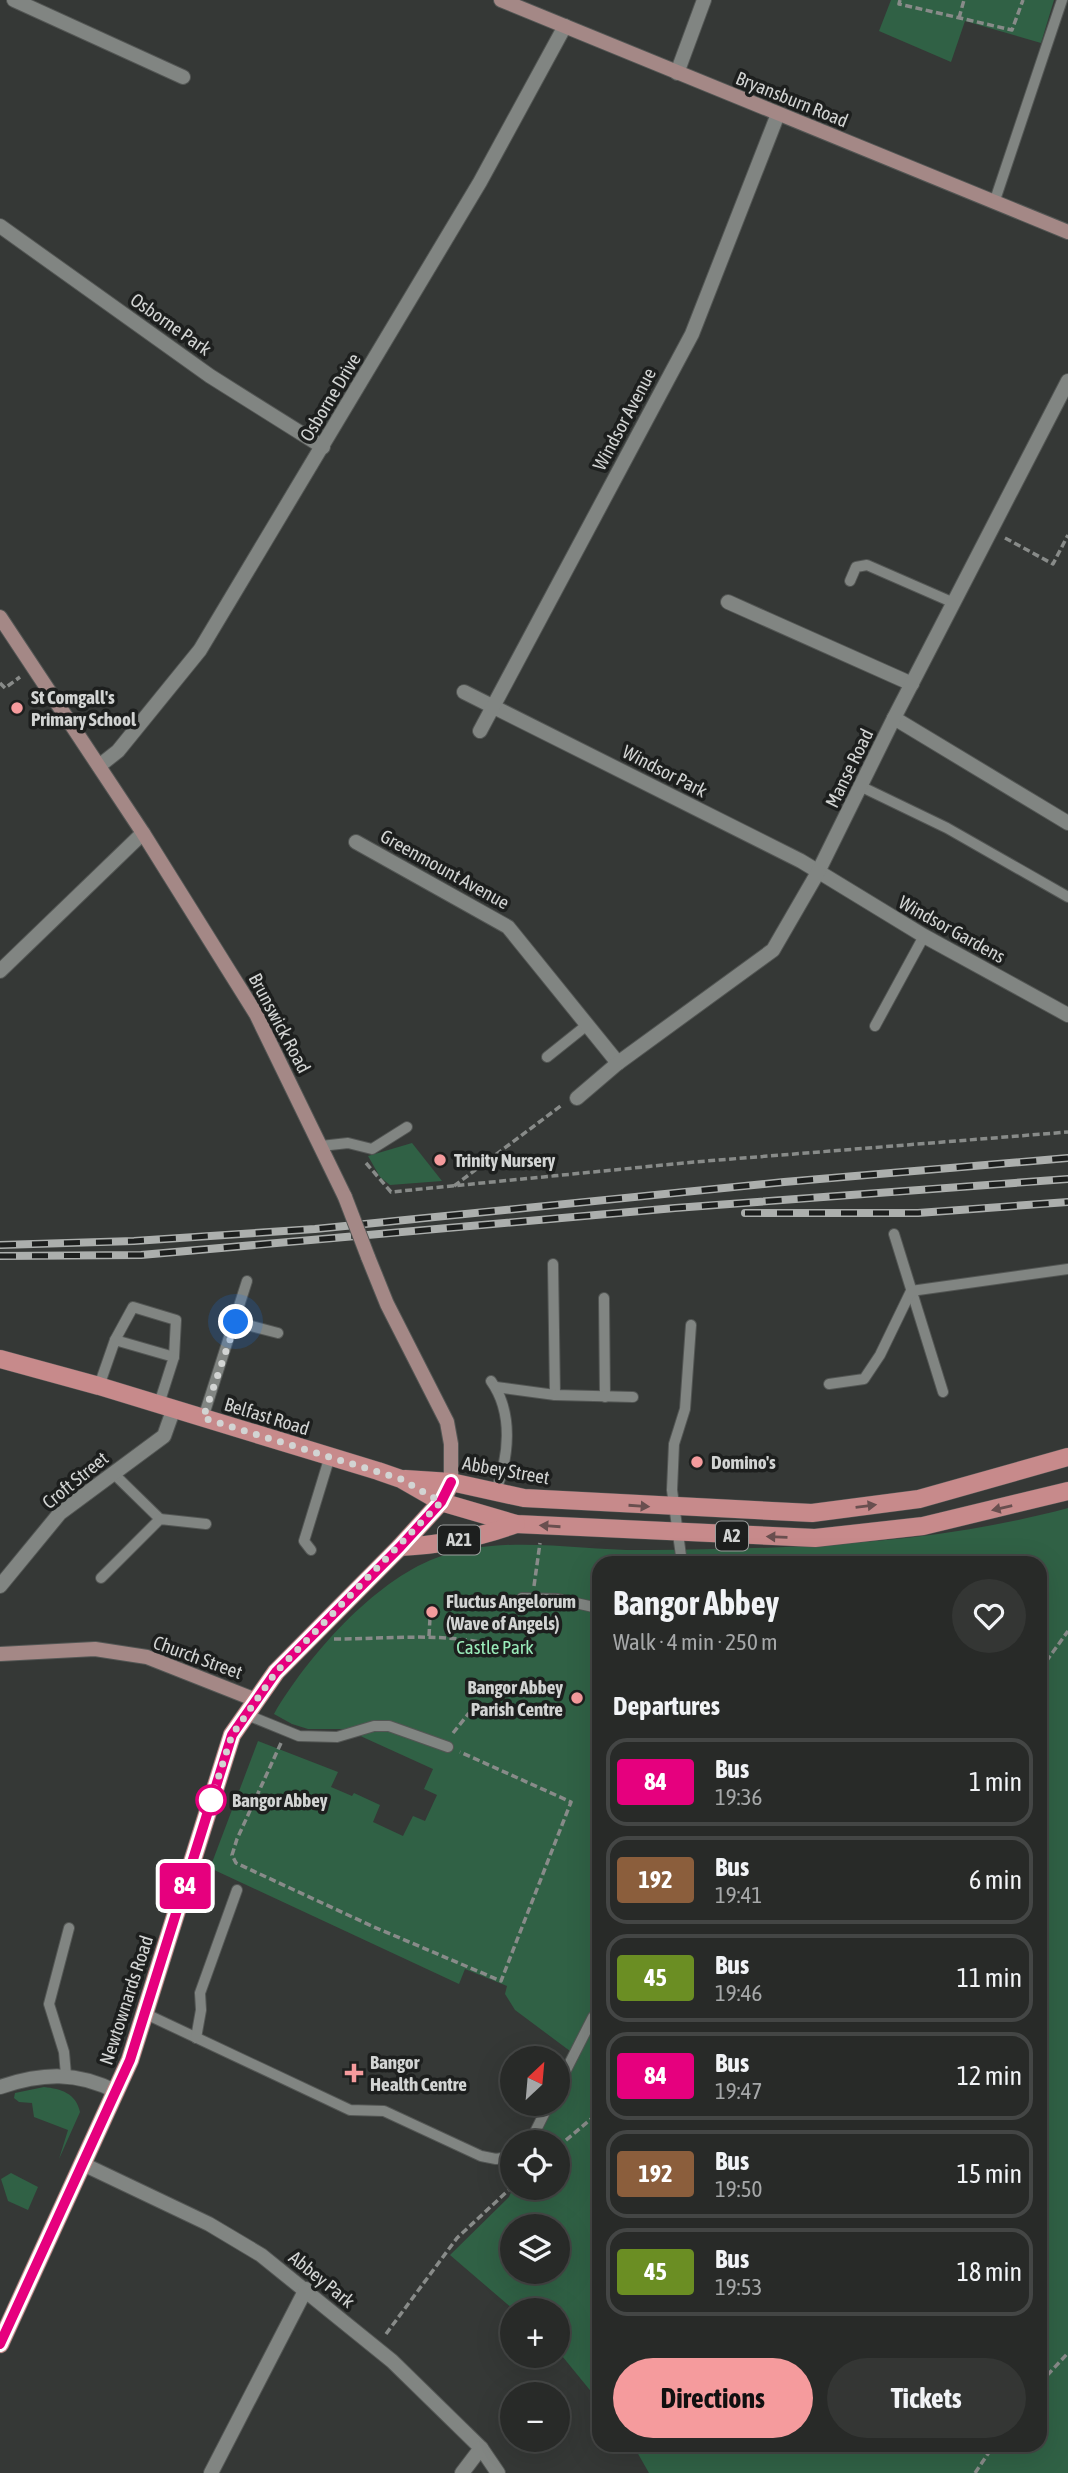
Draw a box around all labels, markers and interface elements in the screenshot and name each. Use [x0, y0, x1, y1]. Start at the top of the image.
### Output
street label: Bryansburn Road [733, 67, 851, 131]
street label: Osborne Park [126, 288, 216, 360]
street label: Osborne Drive [295, 349, 365, 445]
street label: Windsor Avenue [588, 364, 660, 474]
place label: St Comgall's Primary School [31, 686, 137, 730]
marker: St Comgall's Primary School [9, 700, 25, 716]
street label: Manse Road [820, 725, 878, 811]
street label: Windsor Park [619, 740, 712, 802]
street label: Greenmount Avenue [377, 825, 513, 913]
street label: Windsor Gardens [895, 891, 1009, 967]
street label: Brunswick Road [245, 969, 315, 1077]
place label: Trinity Nursery [454, 1149, 556, 1171]
marker: Trinity Nursery [432, 1152, 448, 1168]
your location [218, 1304, 253, 1339]
street label: Belfast Road [222, 1393, 312, 1439]
street label: Croft Street [38, 1447, 112, 1513]
place label: Domino's [711, 1451, 776, 1473]
street label: Abbey Street [461, 1452, 551, 1488]
marker: Domino's [689, 1454, 705, 1470]
one-way arrow [628, 1500, 650, 1511]
one-way arrow [855, 1501, 877, 1512]
one-way arrow [991, 1503, 1013, 1514]
one-way arrow [539, 1520, 561, 1531]
road number: A2 [716, 1521, 748, 1550]
road number: A21 [438, 1526, 480, 1554]
one-way arrow [766, 1531, 788, 1543]
button: heart [952, 1579, 1026, 1653]
text: Bangor Abbey [613, 1584, 779, 1622]
place label: Fluctus Angelorum (Wave of Angels) [446, 1590, 576, 1634]
marker: Fluctus Angelorum (Wave of Angels) [424, 1604, 440, 1620]
text: Walk · 4 min · 250 m [613, 1629, 777, 1655]
street label: Church Street [150, 1631, 246, 1683]
park label: Castle Park [456, 1636, 534, 1658]
place label: Bangor Abbey Parish Centre [467, 1676, 563, 1720]
marker: Bangor Abbey Parish Centre [569, 1690, 585, 1706]
text: Departures [613, 1691, 720, 1721]
text: Bus [715, 1754, 749, 1784]
text: 1 min [969, 1767, 1022, 1797]
text: 84 [644, 1768, 667, 1795]
text: 19:36 [715, 1784, 762, 1810]
marker: Bangor Abbey [196, 1785, 226, 1815]
place label: Bangor Abbey [232, 1789, 328, 1811]
text: Bus [715, 1852, 749, 1882]
line badge: 84 [154, 1863, 216, 1909]
text: 6 min [969, 1865, 1022, 1895]
text: 192 [639, 1866, 672, 1893]
text: 84 [174, 1872, 196, 1899]
text: 19:41 [715, 1882, 762, 1908]
street label: Newtownards Road [95, 1933, 157, 2067]
text: Bus [715, 1950, 749, 1980]
text: 11 min [957, 1963, 1022, 1993]
text: 45 [644, 1964, 667, 1991]
text: 19:46 [715, 1980, 762, 2006]
north arrow [500, 2046, 570, 2116]
map controls [500, 2046, 570, 2452]
text: Bus [715, 2048, 749, 2078]
place label: Bangor Health Centre [370, 2051, 467, 2095]
text: 12 min [957, 2061, 1022, 2091]
text: 84 [644, 2062, 667, 2089]
marker: Bangor Health Centre [344, 2063, 364, 2083]
text: 19:47 [715, 2078, 762, 2104]
button: locate [500, 2130, 570, 2200]
text: Bus [715, 2146, 749, 2176]
text: 15 min [957, 2159, 1022, 2189]
text: 192 [639, 2160, 672, 2187]
text: 19:50 [715, 2176, 762, 2202]
button: layers [500, 2214, 570, 2284]
text: Bus [715, 2244, 749, 2274]
street label: Abbey Park [285, 2246, 360, 2312]
text: 18 min [957, 2257, 1022, 2287]
text: 45 [644, 2258, 667, 2285]
text: 19:53 [715, 2274, 762, 2300]
button: + [500, 2298, 570, 2368]
button: Directions [613, 2358, 813, 2438]
button: Tickets [827, 2358, 1026, 2438]
button: − [500, 2382, 570, 2452]

